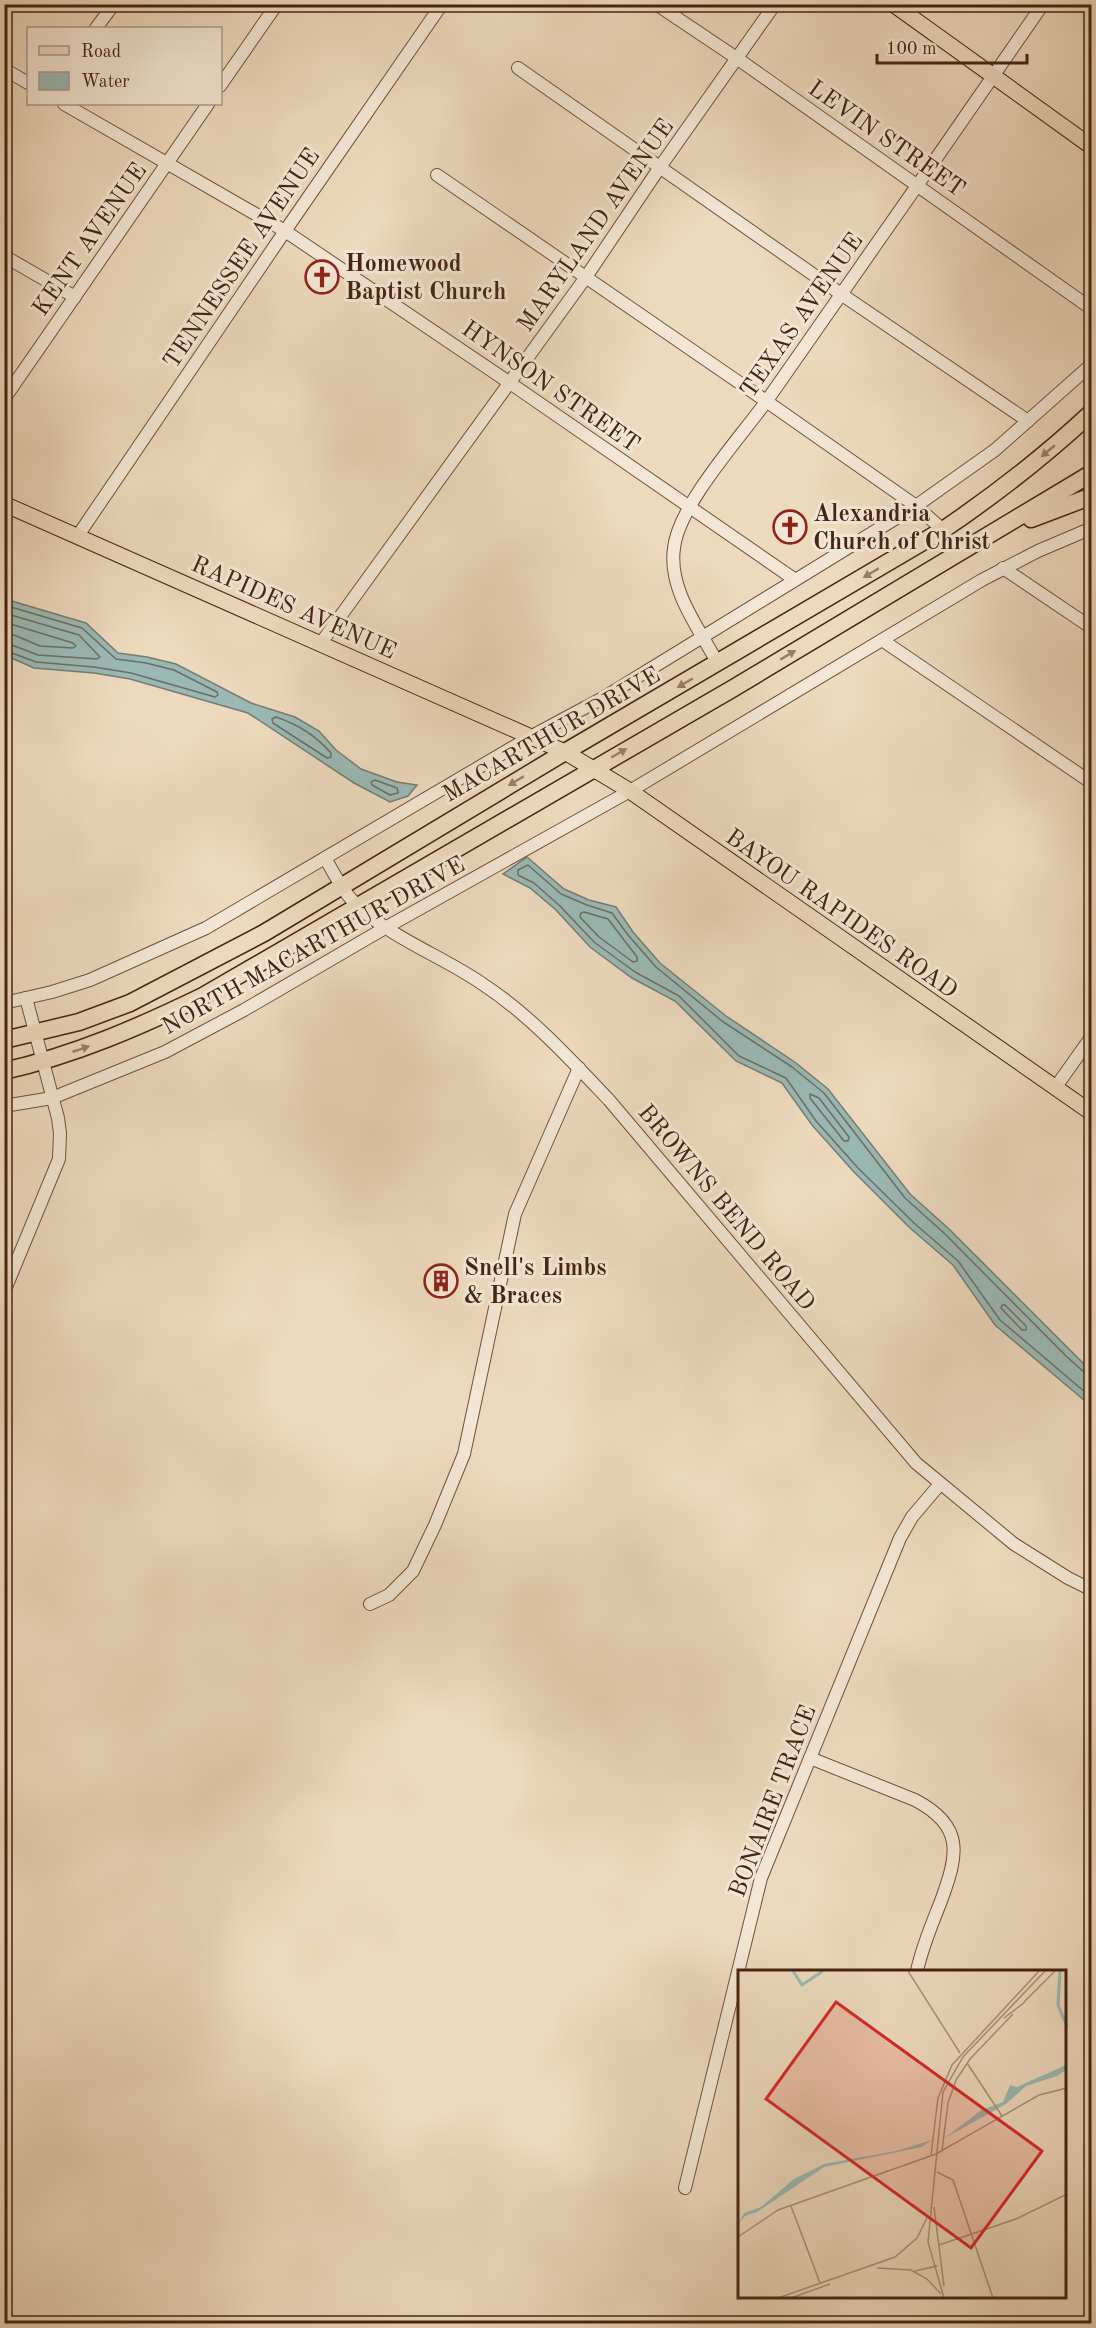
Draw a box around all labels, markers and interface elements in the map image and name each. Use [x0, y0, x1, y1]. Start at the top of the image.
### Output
legend [27, 27, 222, 105]
scale bar [877, 27, 1027, 65]
text: 100 m [886, 40, 937, 58]
text: Road [81, 43, 121, 61]
text: Water [81, 73, 130, 91]
street label: LEVIN STREET [803, 77, 969, 203]
street label: MARYLAND AVENUE [514, 115, 679, 337]
street label: TENNESSEE AVENUE [160, 145, 325, 374]
street label: KENT AVENUE [29, 159, 152, 321]
street label: TEXAS AVENUE [737, 229, 868, 403]
place label: Homewood Baptist Church [345, 253, 506, 305]
church icon: Homewood Baptist Church [304, 259, 340, 295]
street label: HYNSON STREET [456, 317, 643, 458]
one-way arrow [1040, 445, 1056, 458]
place label: Alexandria Church of Christ [813, 503, 991, 555]
church icon: Alexandria Church of Christ [772, 509, 808, 545]
street label: RAPIDES AVENUE [187, 553, 399, 665]
one-way arrow [863, 568, 879, 579]
one-way arrow [780, 650, 796, 661]
street label: MACARTHUR DRIVE [439, 664, 665, 808]
one-way arrow [676, 678, 693, 688]
one-way arrow [611, 748, 627, 759]
one-way arrow [508, 776, 524, 787]
street label: BAYOU RAPIDES ROAD [721, 825, 961, 1004]
street label: NORTH MACARTHUR DRIVE [159, 853, 469, 1040]
one-way arrow [72, 1044, 90, 1054]
street label: BROWNS BEND ROAD [632, 1101, 819, 1316]
place label: Snell's Limbs & Braces [464, 1257, 607, 1309]
building icon: Snell's Limbs & Braces [423, 1263, 459, 1299]
street label: BONAIRE TRACE [726, 1702, 822, 1901]
inset map [738, 1970, 1066, 2298]

